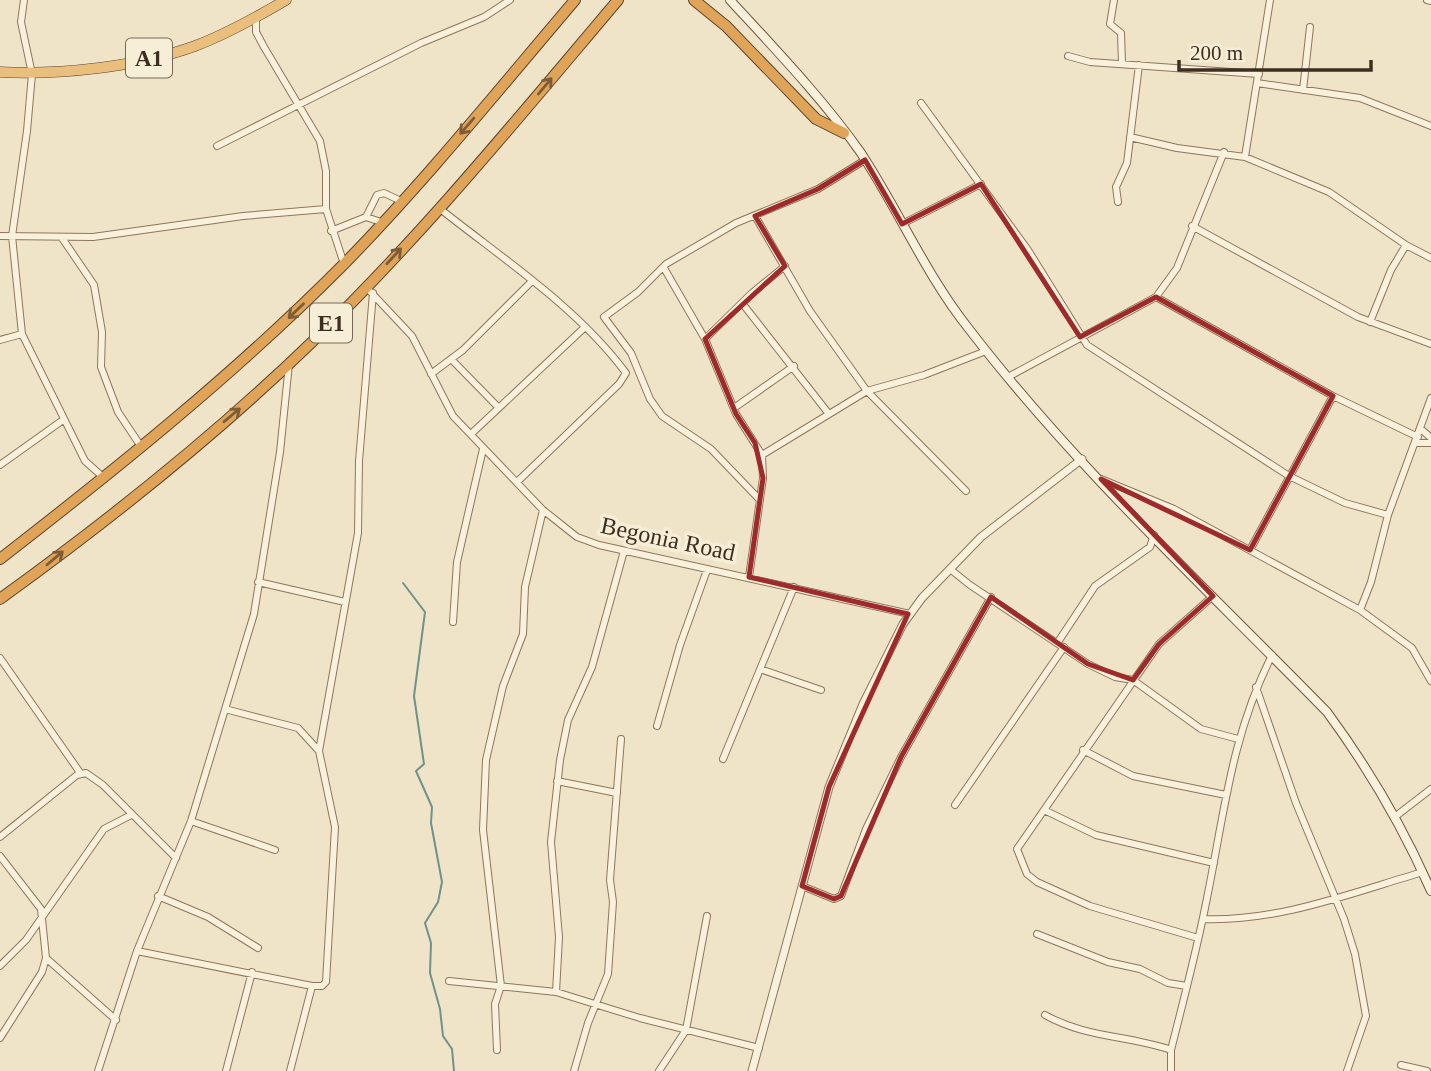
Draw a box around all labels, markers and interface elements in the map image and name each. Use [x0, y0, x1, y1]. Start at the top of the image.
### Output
scale bar [1179, 28, 1372, 72]
road number: A1 [126, 39, 172, 78]
text: 200 m [1190, 41, 1243, 65]
one-way arrow [537, 78, 553, 96]
one-way arrow [459, 117, 475, 135]
one-way arrow [386, 247, 402, 265]
one-way arrow [288, 303, 305, 320]
road number: E1 [310, 304, 352, 342]
one-way arrow [222, 407, 240, 423]
street label: Begonia Road [598, 512, 738, 566]
one-way arrow [45, 550, 63, 566]

